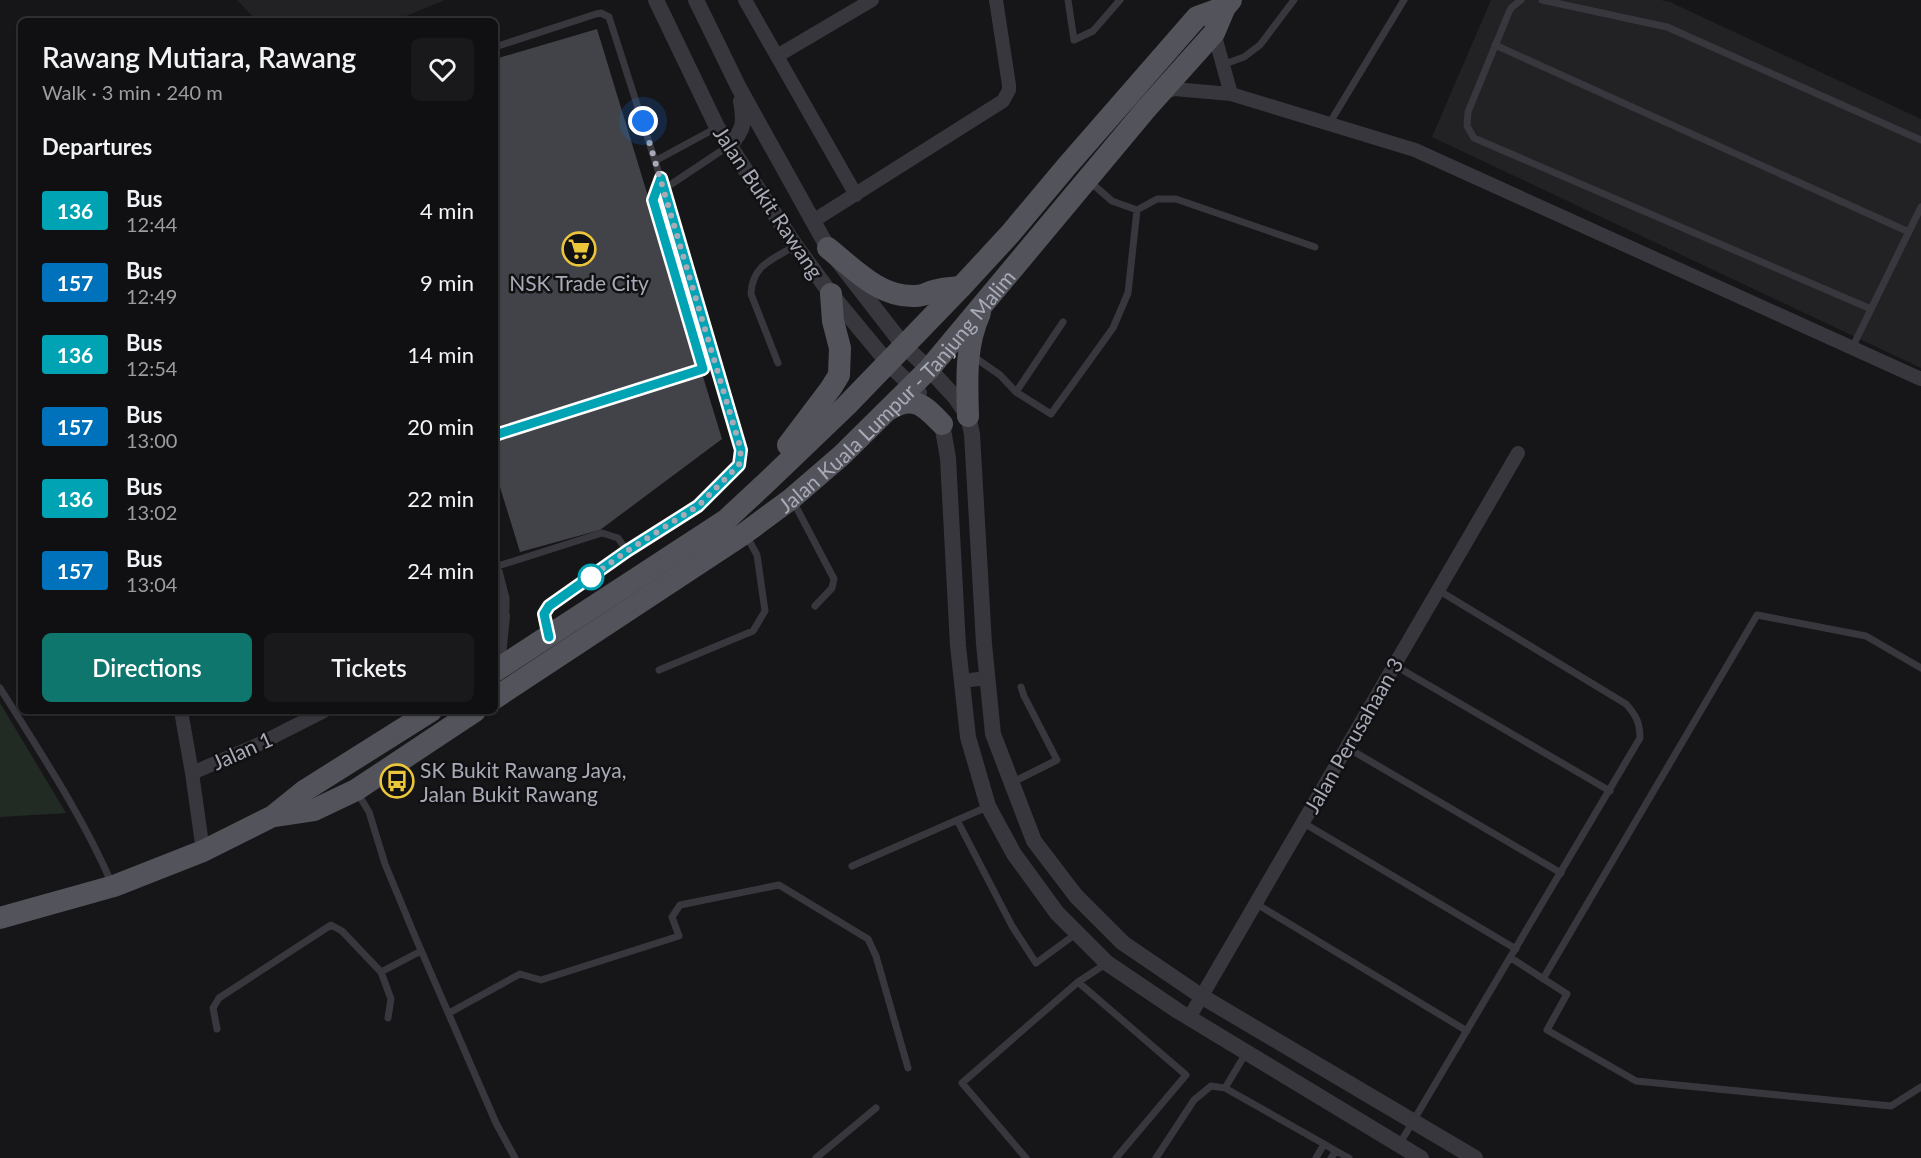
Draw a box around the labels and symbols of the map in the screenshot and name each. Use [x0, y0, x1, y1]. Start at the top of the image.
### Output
your location [628, 106, 658, 136]
street label: Jalan Bukit Rawang [709, 121, 829, 283]
supermarket icon: NSK Trade City [561, 231, 597, 267]
street label: Jalan Kuala Lumpur - Tanjung Malim [773, 264, 1020, 517]
place label: NSK Trade City [509, 270, 649, 295]
unlabelled marker [578, 564, 604, 590]
street label: Jalan Perusahaan 3 [1298, 653, 1408, 817]
street label: Jalan 1 [208, 726, 276, 774]
place label: SK Bukit Rawang Jaya, Jalan Bukit Rawang [420, 757, 626, 806]
bus stop icon: SK Bukit Rawang Jaya, Jalan Bukit Rawang [379, 763, 415, 799]

